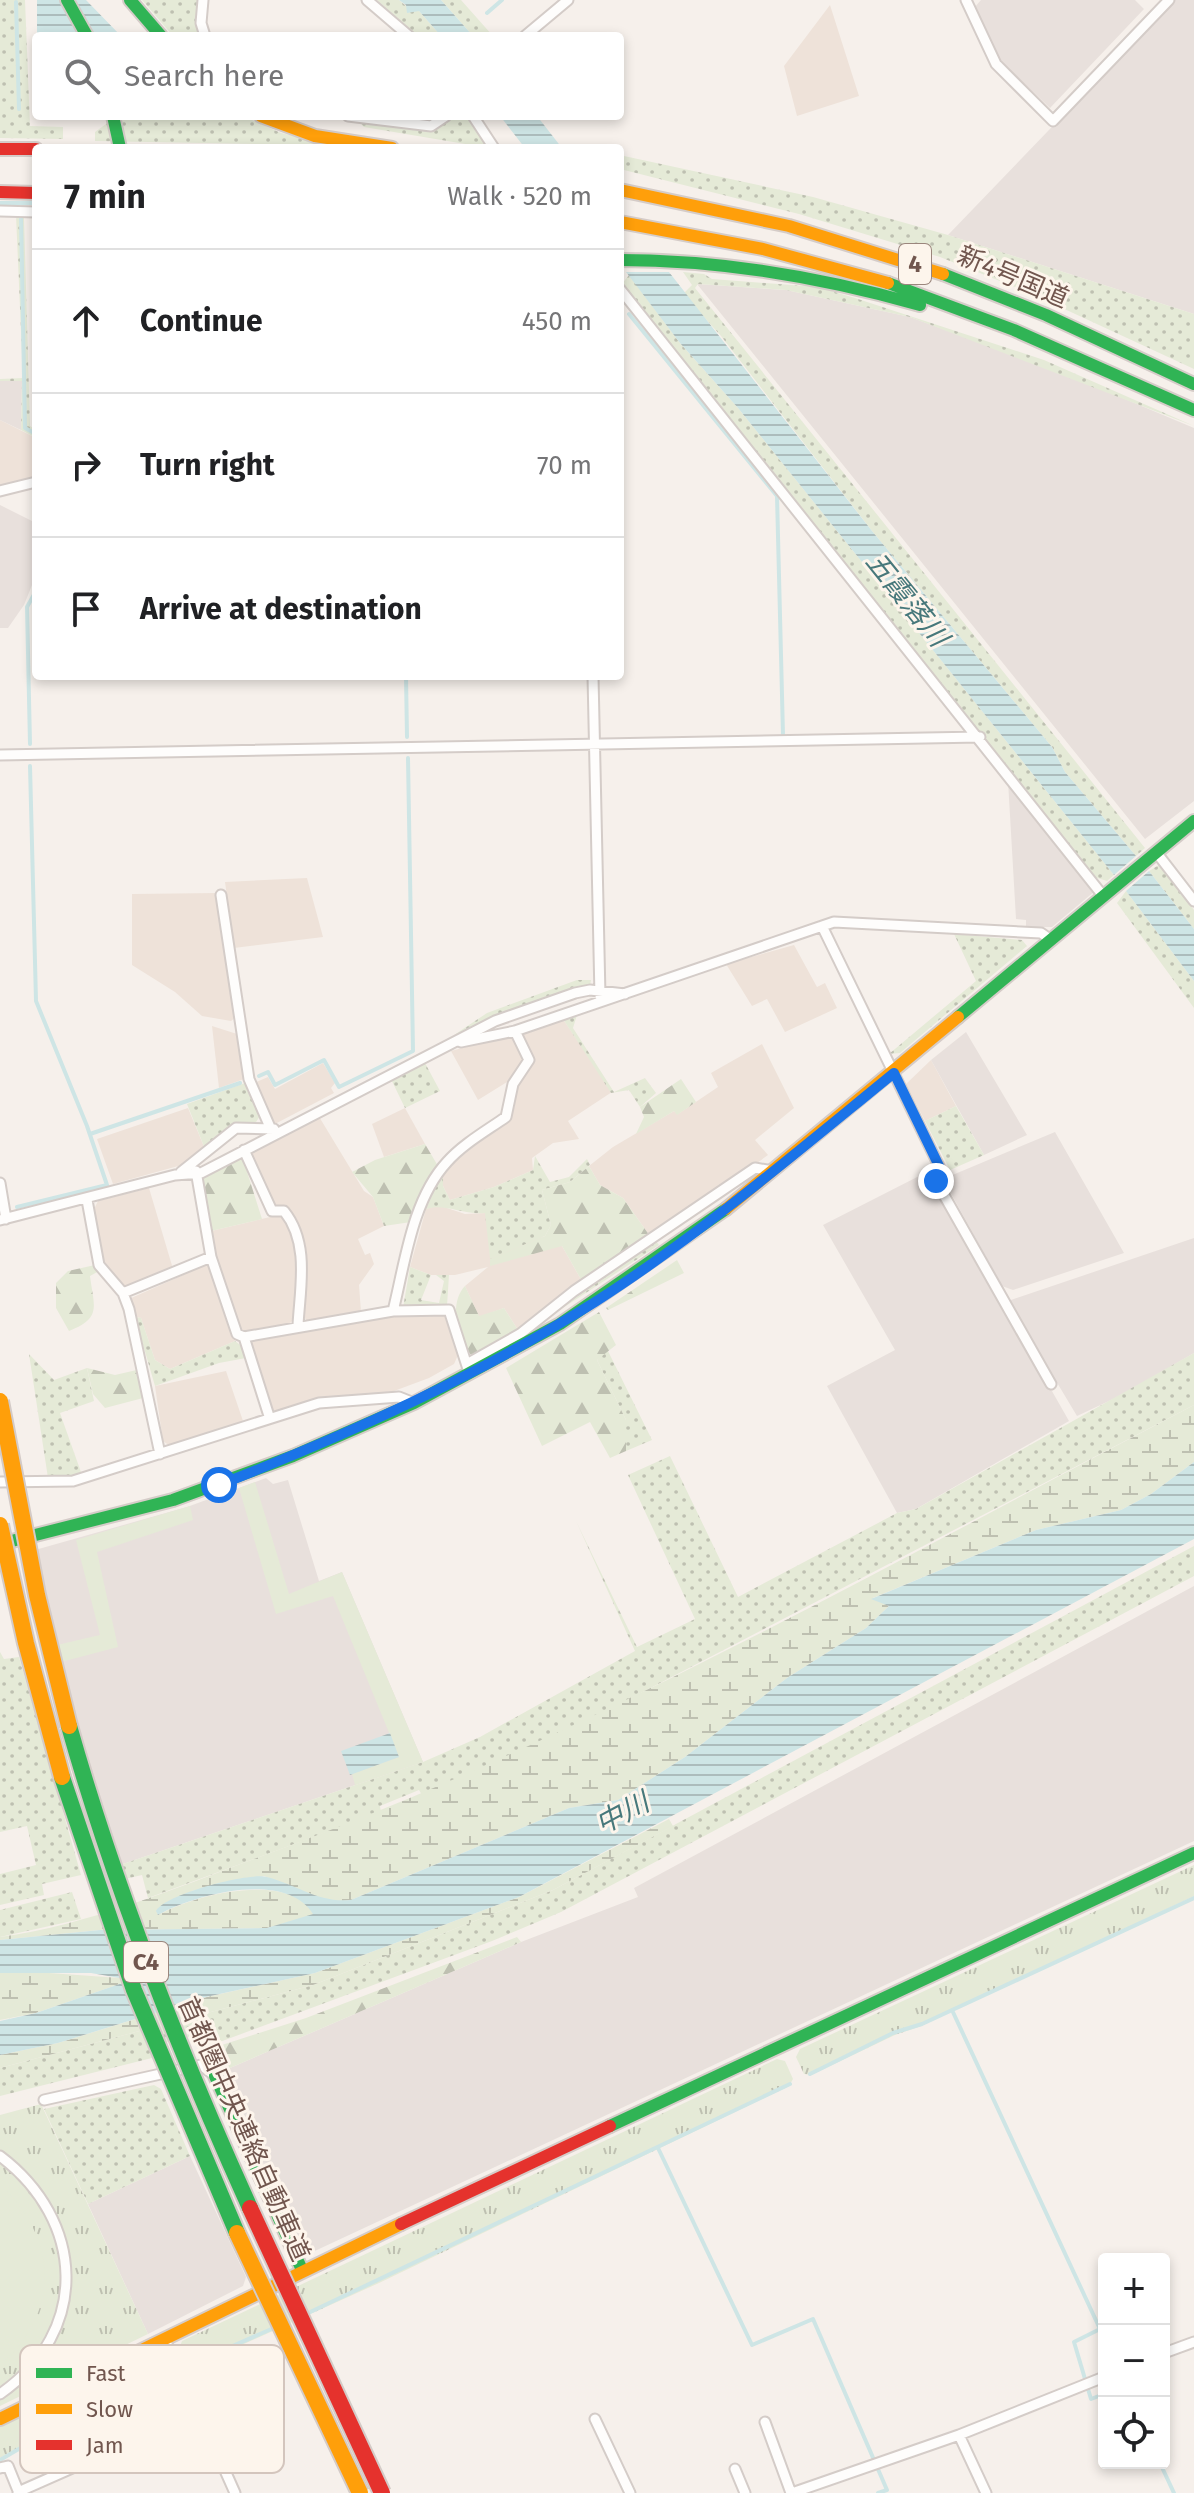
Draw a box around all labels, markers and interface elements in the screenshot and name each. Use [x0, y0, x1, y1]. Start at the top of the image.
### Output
search box [32, 32, 624, 120]
icon: search [60, 54, 104, 98]
text: Search here [124, 58, 284, 94]
text: 7 min [64, 176, 146, 217]
text: Walk · 520 m [447, 181, 592, 212]
street label: 新4号国道 [953, 240, 1073, 314]
road number: 4 [899, 244, 931, 284]
icon: ahead [64, 299, 108, 343]
text: Continue [140, 303, 263, 339]
text: 450 m [522, 306, 592, 337]
icon: right [64, 443, 108, 487]
text: Turn right [140, 447, 275, 483]
text: 70 m [537, 450, 592, 481]
water label: 五霞落川 [859, 545, 957, 655]
icon: arrive [64, 587, 108, 631]
text: Arrive at destination [140, 591, 422, 627]
route end [918, 1163, 954, 1199]
route start [201, 1467, 237, 1503]
water label: 中川 [590, 1784, 657, 1841]
road number: C4 [124, 1942, 168, 1982]
street label: 首都圏中央連絡自動車道 [172, 1992, 316, 2266]
map controls [1098, 2253, 1170, 2469]
button: + [1098, 2253, 1170, 2325]
button: − [1098, 2325, 1170, 2397]
legend [20, 2345, 284, 2473]
text: Fast [86, 2360, 126, 2387]
text: Slow [86, 2396, 133, 2423]
button: locate [1098, 2397, 1170, 2469]
text: Jam [86, 2432, 124, 2459]

